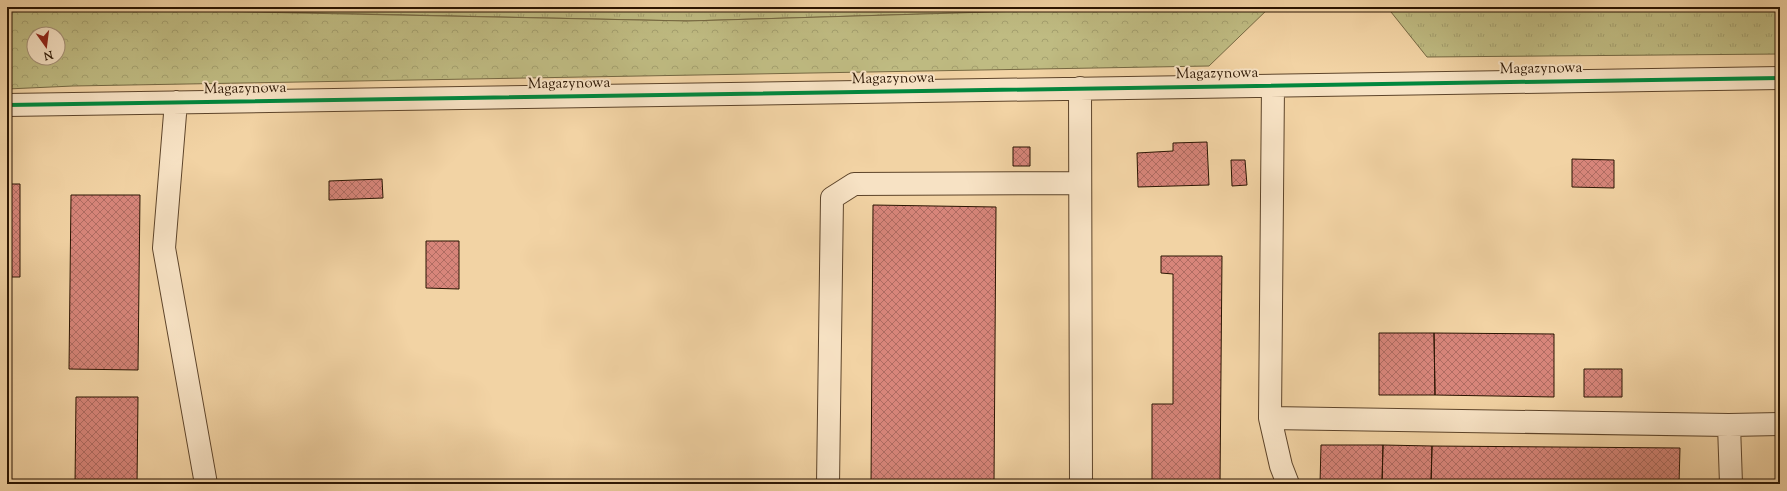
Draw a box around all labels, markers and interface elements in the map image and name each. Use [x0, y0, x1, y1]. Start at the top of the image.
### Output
north arrow [26, 26, 66, 66]
text: N [42, 46, 55, 64]
street label: Magazynowa [1500, 58, 1582, 80]
street label: Magazynowa [1176, 63, 1258, 85]
street label: Magazynowa [852, 68, 934, 90]
street label: Magazynowa [528, 73, 610, 95]
street label: Magazynowa [204, 78, 286, 100]

